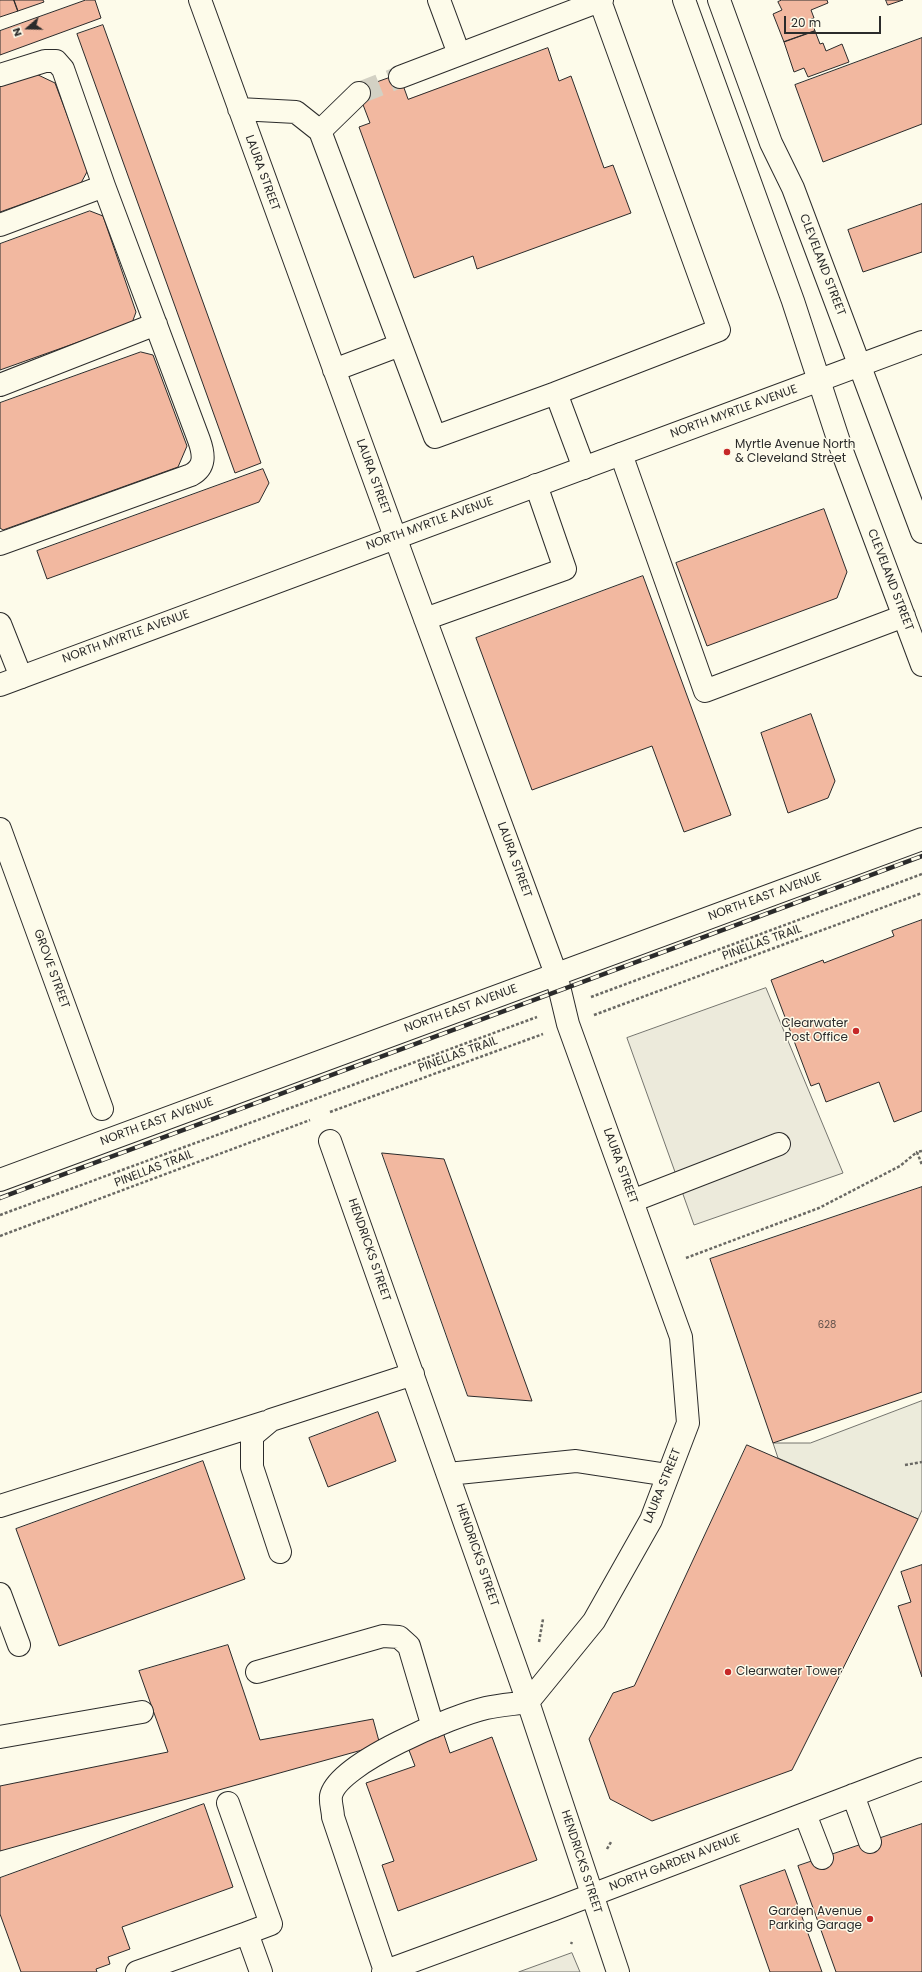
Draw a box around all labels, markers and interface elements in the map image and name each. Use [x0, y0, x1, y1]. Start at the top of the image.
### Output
north arrow [8, 8, 48, 48]
scale bar [786, 8, 883, 34]
text: 20 m [791, 14, 821, 31]
text: N [8, 25, 26, 39]
street label: LAURA STREET [242, 133, 282, 213]
street label: CLEVELAND STREET [796, 212, 848, 318]
street label: NORTH MYRTLE AVENUE [669, 382, 799, 442]
street label: LAURA STREET [353, 437, 393, 517]
place label: Myrtle Avenue North & Cleveland Street [735, 438, 855, 466]
marker: Myrtle Avenue North & Cleveland Street [722, 447, 732, 457]
street label: NORTH MYRTLE AVENUE [365, 494, 495, 554]
street label: CLEVELAND STREET [864, 527, 916, 633]
street label: NORTH MYRTLE AVENUE [61, 607, 191, 667]
street label: LAURA STREET [494, 820, 534, 900]
street label: NORTH EAST AVENUE [707, 870, 823, 924]
street label: PINELLAS TRAIL [720, 922, 804, 964]
street label: GROVE STREET [30, 927, 72, 1011]
street label: NORTH EAST AVENUE [403, 982, 519, 1036]
place label: Clearwater Post Office [782, 1017, 848, 1045]
marker: Clearwater Post Office [851, 1026, 861, 1036]
street label: PINELLAS TRAIL [416, 1034, 500, 1076]
street label: NORTH EAST AVENUE [99, 1095, 215, 1149]
street label: LAURA STREET [600, 1126, 640, 1206]
street label: PINELLAS TRAIL [113, 1147, 195, 1191]
street label: HENDRICKS STREET [345, 1197, 393, 1303]
house number: 628 [818, 1319, 836, 1331]
street label: LAURA STREET [641, 1446, 685, 1526]
street label: HENDRICKS STREET [453, 1502, 501, 1608]
place label: Clearwater Tower [736, 1665, 842, 1679]
marker: Clearwater Tower [723, 1667, 733, 1677]
street label: HENDRICKS STREET [557, 1808, 605, 1916]
street label: NORTH GARDEN AVENUE [607, 1831, 743, 1895]
place label: Garden Avenue Parking Garage [769, 1905, 862, 1933]
marker: Garden Avenue Parking Garage [865, 1914, 875, 1924]

